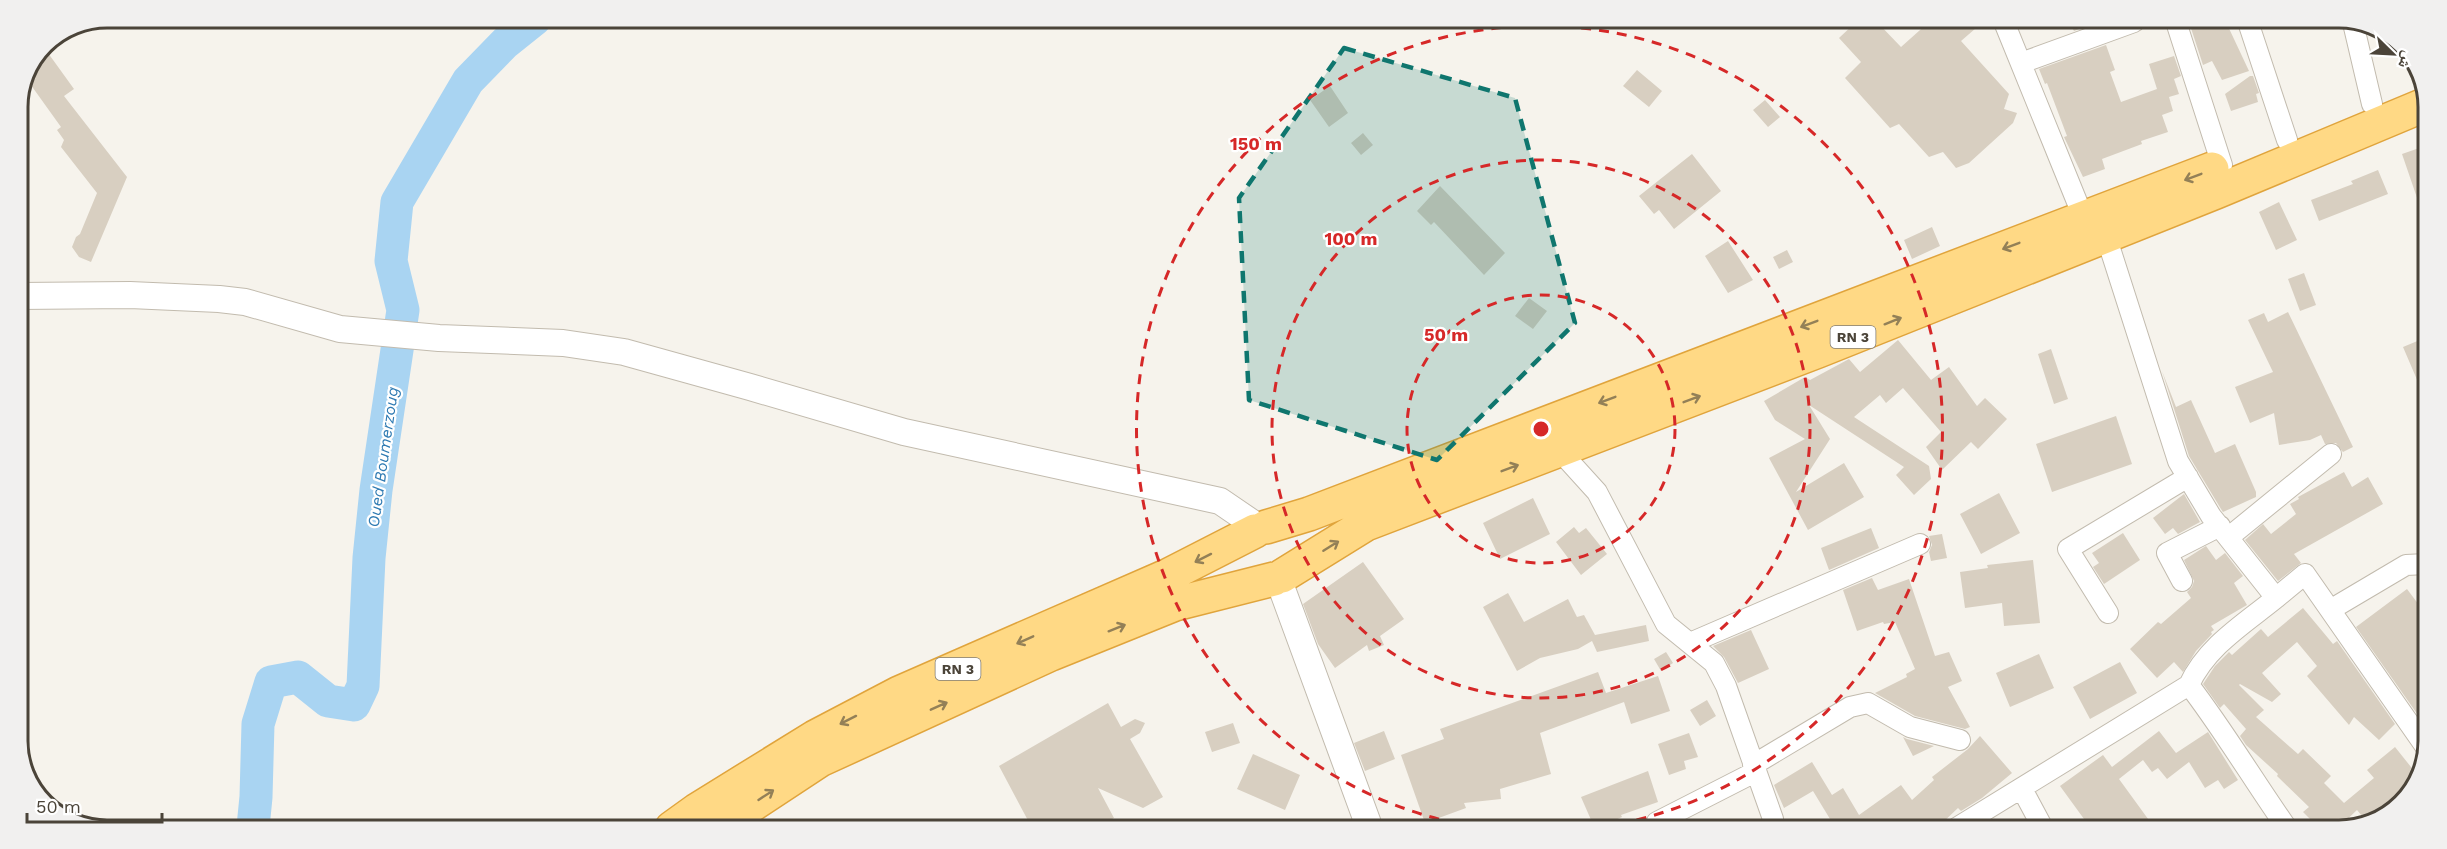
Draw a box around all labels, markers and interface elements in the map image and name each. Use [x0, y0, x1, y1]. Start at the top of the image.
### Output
north arrow [2363, 24, 2423, 84]
text: ش [2394, 48, 2418, 72]
text: 150 m [1230, 133, 1282, 154]
one-way arrow [2184, 172, 2203, 183]
text: 100 m [1324, 228, 1378, 249]
one-way arrow [2002, 242, 2020, 253]
one-way arrow [1884, 315, 1902, 326]
one-way arrow [1800, 319, 1819, 330]
text: 50 m [1424, 324, 1468, 345]
road number: RN 3 [1830, 326, 1876, 348]
water label: Oued Boumerzoug [364, 385, 402, 529]
one-way arrow [1682, 392, 1701, 403]
one-way arrow [1598, 396, 1617, 407]
centre of rings [1531, 419, 1551, 439]
one-way arrow [1500, 462, 1518, 473]
one-way arrow [1322, 539, 1339, 551]
one-way arrow [1194, 553, 1212, 564]
one-way arrow [1108, 622, 1126, 633]
one-way arrow [1017, 634, 1035, 646]
road number: RN 3 [936, 658, 980, 680]
one-way arrow [929, 699, 947, 711]
one-way arrow [840, 714, 857, 726]
scale bar [27, 786, 162, 824]
one-way arrow [757, 789, 774, 801]
text: 50 m [36, 796, 81, 817]

